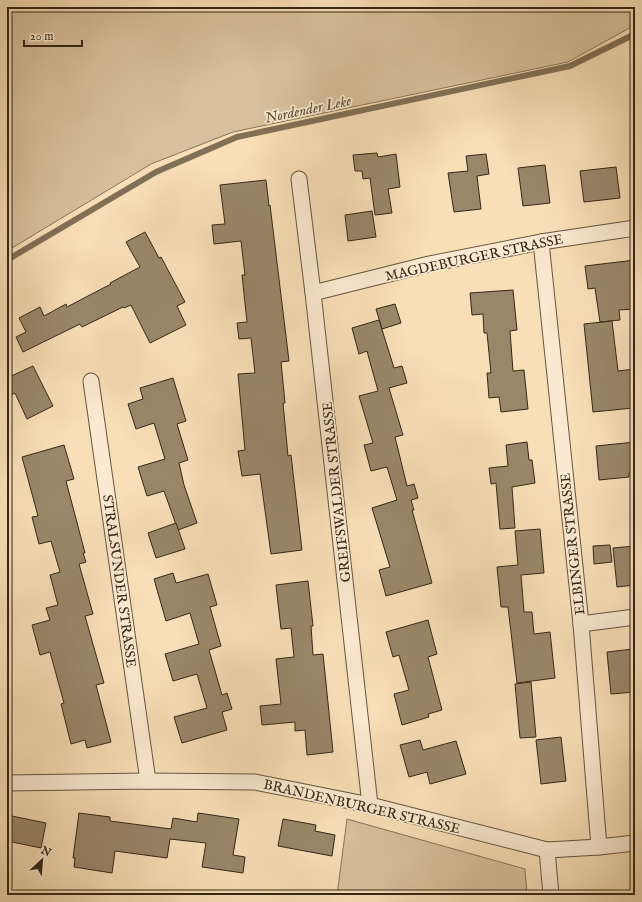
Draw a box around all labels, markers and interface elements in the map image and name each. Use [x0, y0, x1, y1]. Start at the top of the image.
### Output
scale bar [24, 22, 82, 48]
text: 20 m [30, 29, 53, 44]
water label: Nordender Leke [263, 91, 353, 128]
street label: MAGDEBURGER STRASSE [384, 230, 565, 286]
street label: GREIFSWALDER STRASSE [319, 400, 355, 583]
street label: ELBINGER STRASSE [557, 472, 589, 616]
street label: STRALSUNDER STRASSE [98, 494, 140, 669]
street label: BRANDENBURGER STRASSE [262, 776, 462, 838]
north arrow [22, 840, 62, 880]
text: N [38, 843, 54, 860]

